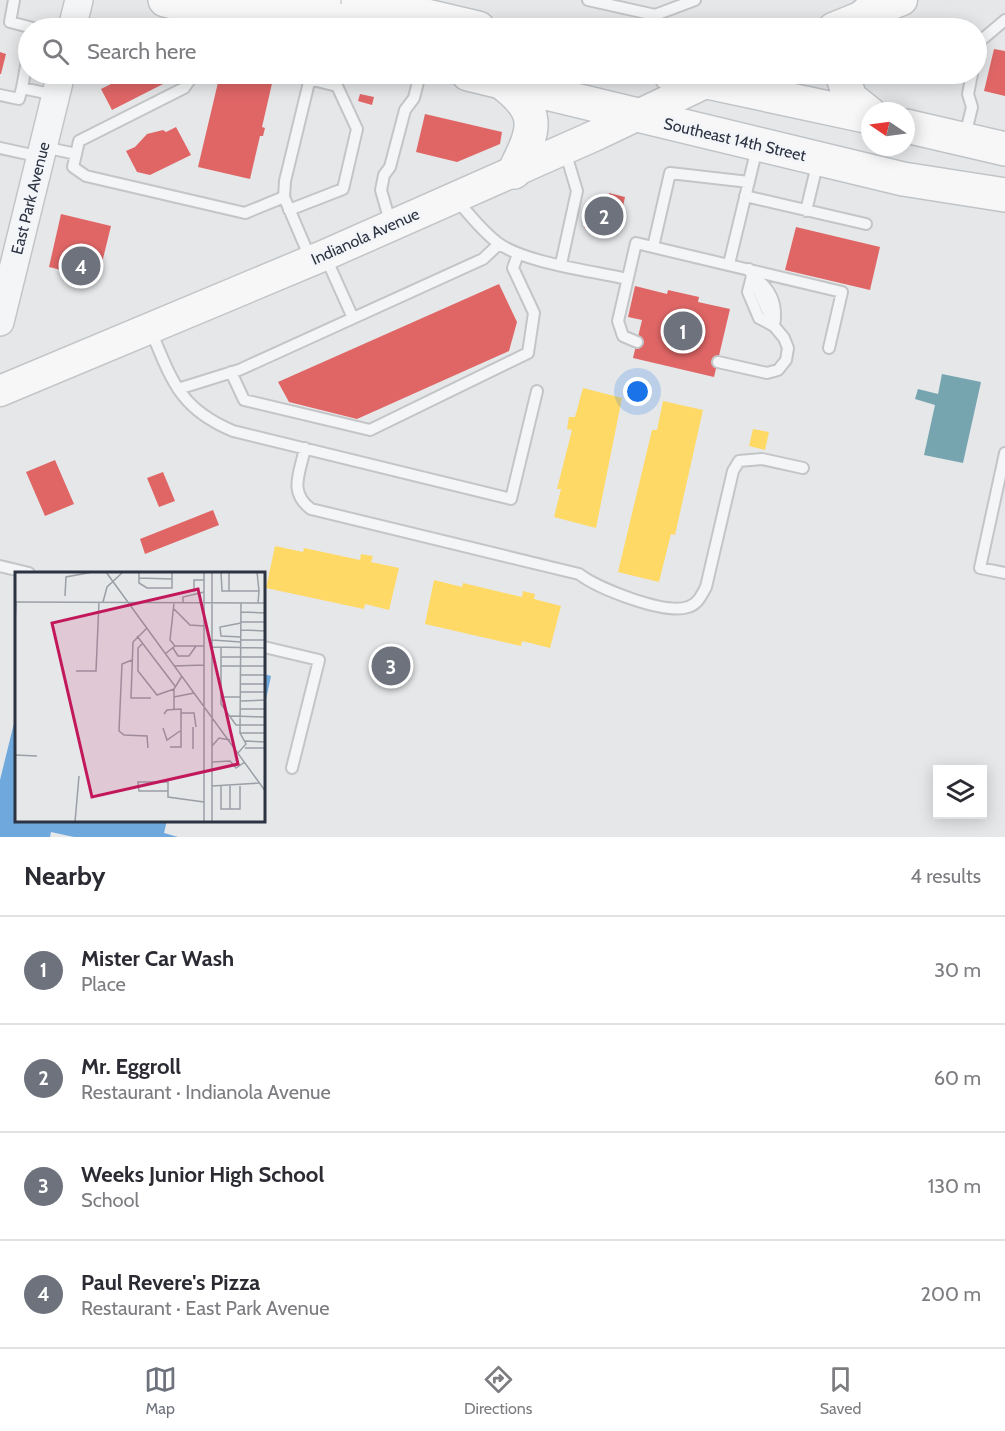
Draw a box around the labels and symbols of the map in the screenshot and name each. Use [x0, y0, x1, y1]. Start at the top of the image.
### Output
north arrow [861, 102, 915, 156]
street label: Southeast 14th Street [662, 114, 808, 165]
street label: East Park Avenue [7, 140, 54, 256]
pin: 2 [584, 194, 624, 238]
street label: Indianola Avenue [308, 204, 422, 269]
pin: 4 [62, 244, 100, 288]
pin: 1 [664, 308, 702, 354]
your location [623, 377, 652, 406]
inset map [15, 572, 266, 822]
pin: 3 [372, 644, 410, 688]

